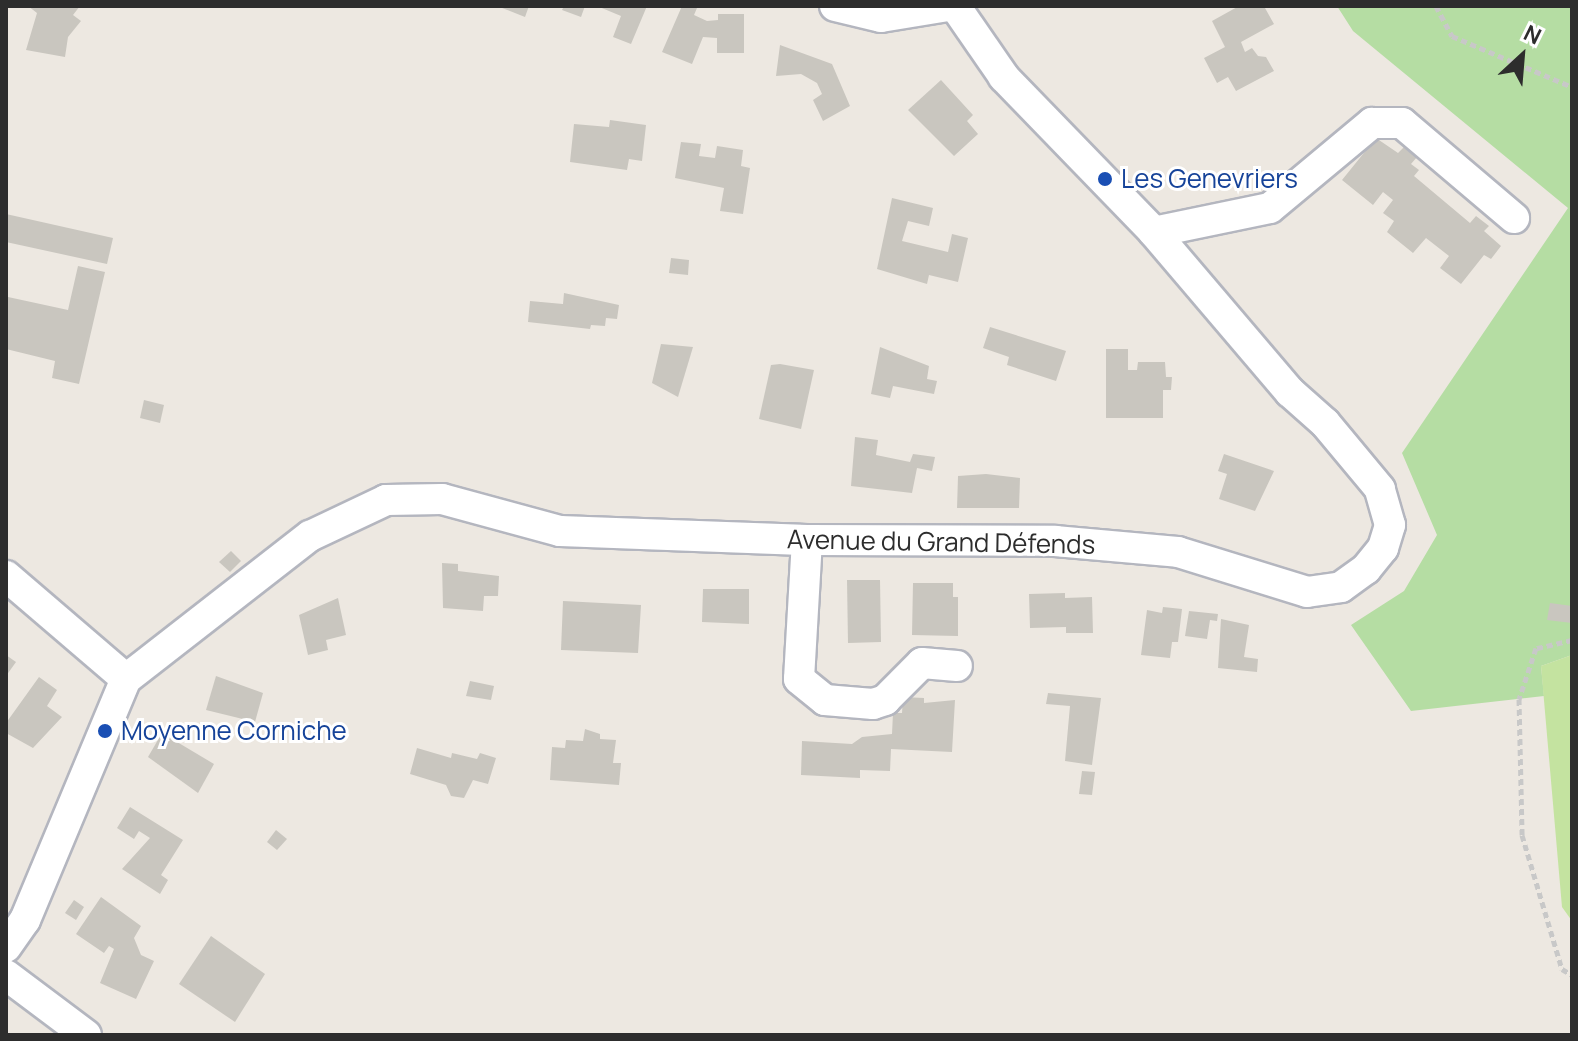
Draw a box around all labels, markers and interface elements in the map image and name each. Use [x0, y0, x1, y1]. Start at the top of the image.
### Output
north arrow [1482, 16, 1562, 96]
text: N [1519, 17, 1546, 51]
place label: Les Genevriers [1121, 163, 1298, 195]
marker: Les Genevriers [1096, 170, 1114, 188]
street label: Avenue du Grand Défends [787, 524, 1095, 560]
place label: Moyenne Corniche [121, 715, 347, 747]
marker: Moyenne Corniche [96, 722, 114, 740]

